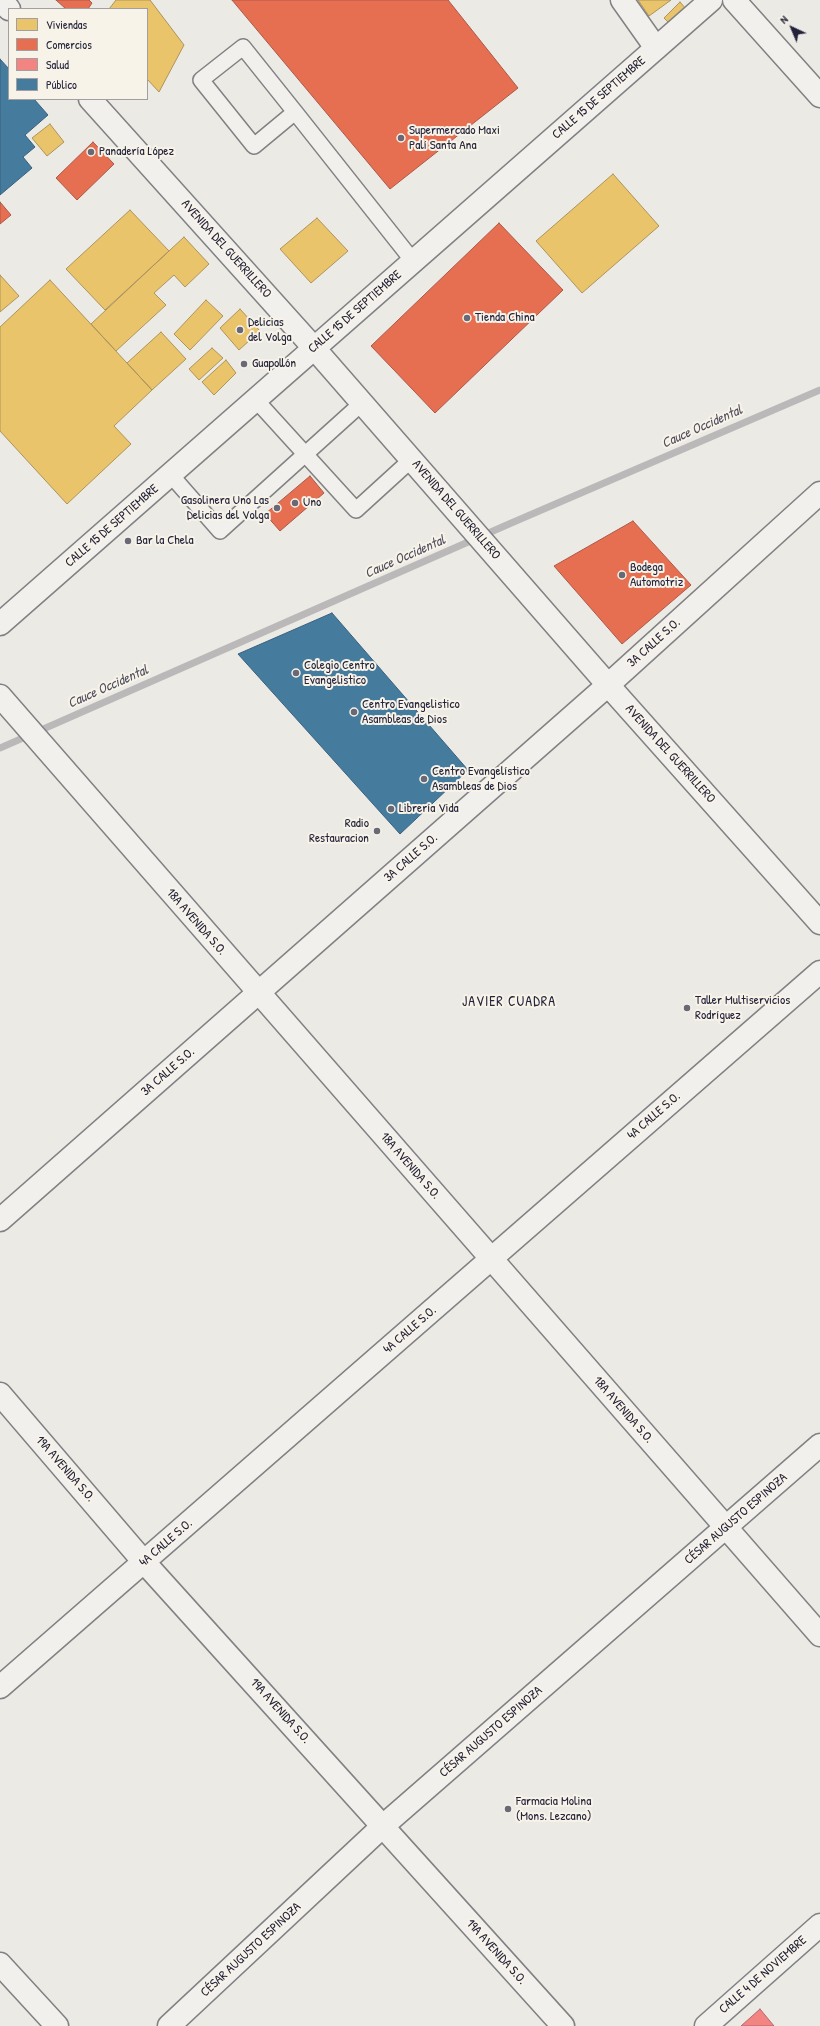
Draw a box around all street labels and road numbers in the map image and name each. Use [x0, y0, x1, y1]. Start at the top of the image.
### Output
street label: CALLE 15 DE SEPTIEMBRE [549, 53, 649, 143]
street label: AVENIDA DEL GUERRILLERO [178, 197, 274, 301]
street label: CALLE 15 DE SEPTIEMBRE [305, 267, 405, 357]
street label: AVENIDA DEL GUERRILLERO [408, 457, 504, 563]
street label: CALLE 15 DE SEPTIEMBRE [62, 481, 162, 571]
street label: 3A CALLE S.O. [624, 615, 684, 671]
street label: AVENIDA DEL GUERRILLERO [622, 702, 718, 806]
street label: 3A CALLE S.O. [381, 831, 441, 885]
street label: 18A AVENIDA S.O. [163, 885, 229, 959]
street label: 3A CALLE S.O. [138, 1045, 198, 1099]
street label: 4A CALLE S.O. [624, 1089, 684, 1143]
street label: 18A AVENIDA S.O. [377, 1129, 443, 1203]
street label: 4A CALLE S.O. [380, 1303, 440, 1357]
street label: 18A AVENIDA S.O. [590, 1373, 656, 1447]
street label: 19A AVENIDA S.O. [32, 1433, 98, 1505]
street label: CÉSAR AUGUSTO ESPINOZA [681, 1470, 791, 1568]
street label: 4A CALLE S.O. [136, 1516, 196, 1570]
street label: 19A AVENIDA S.O. [247, 1675, 313, 1747]
street label: CÉSAR AUGUSTO ESPINOZA [436, 1683, 546, 1781]
street label: CÉSAR AUGUSTO ESPINOZA [198, 1900, 304, 2000]
street label: 19A AVENIDA S.O. [463, 1916, 529, 1988]
street label: CALLE 4 DE NOVIEMBRE [716, 1933, 810, 2017]

